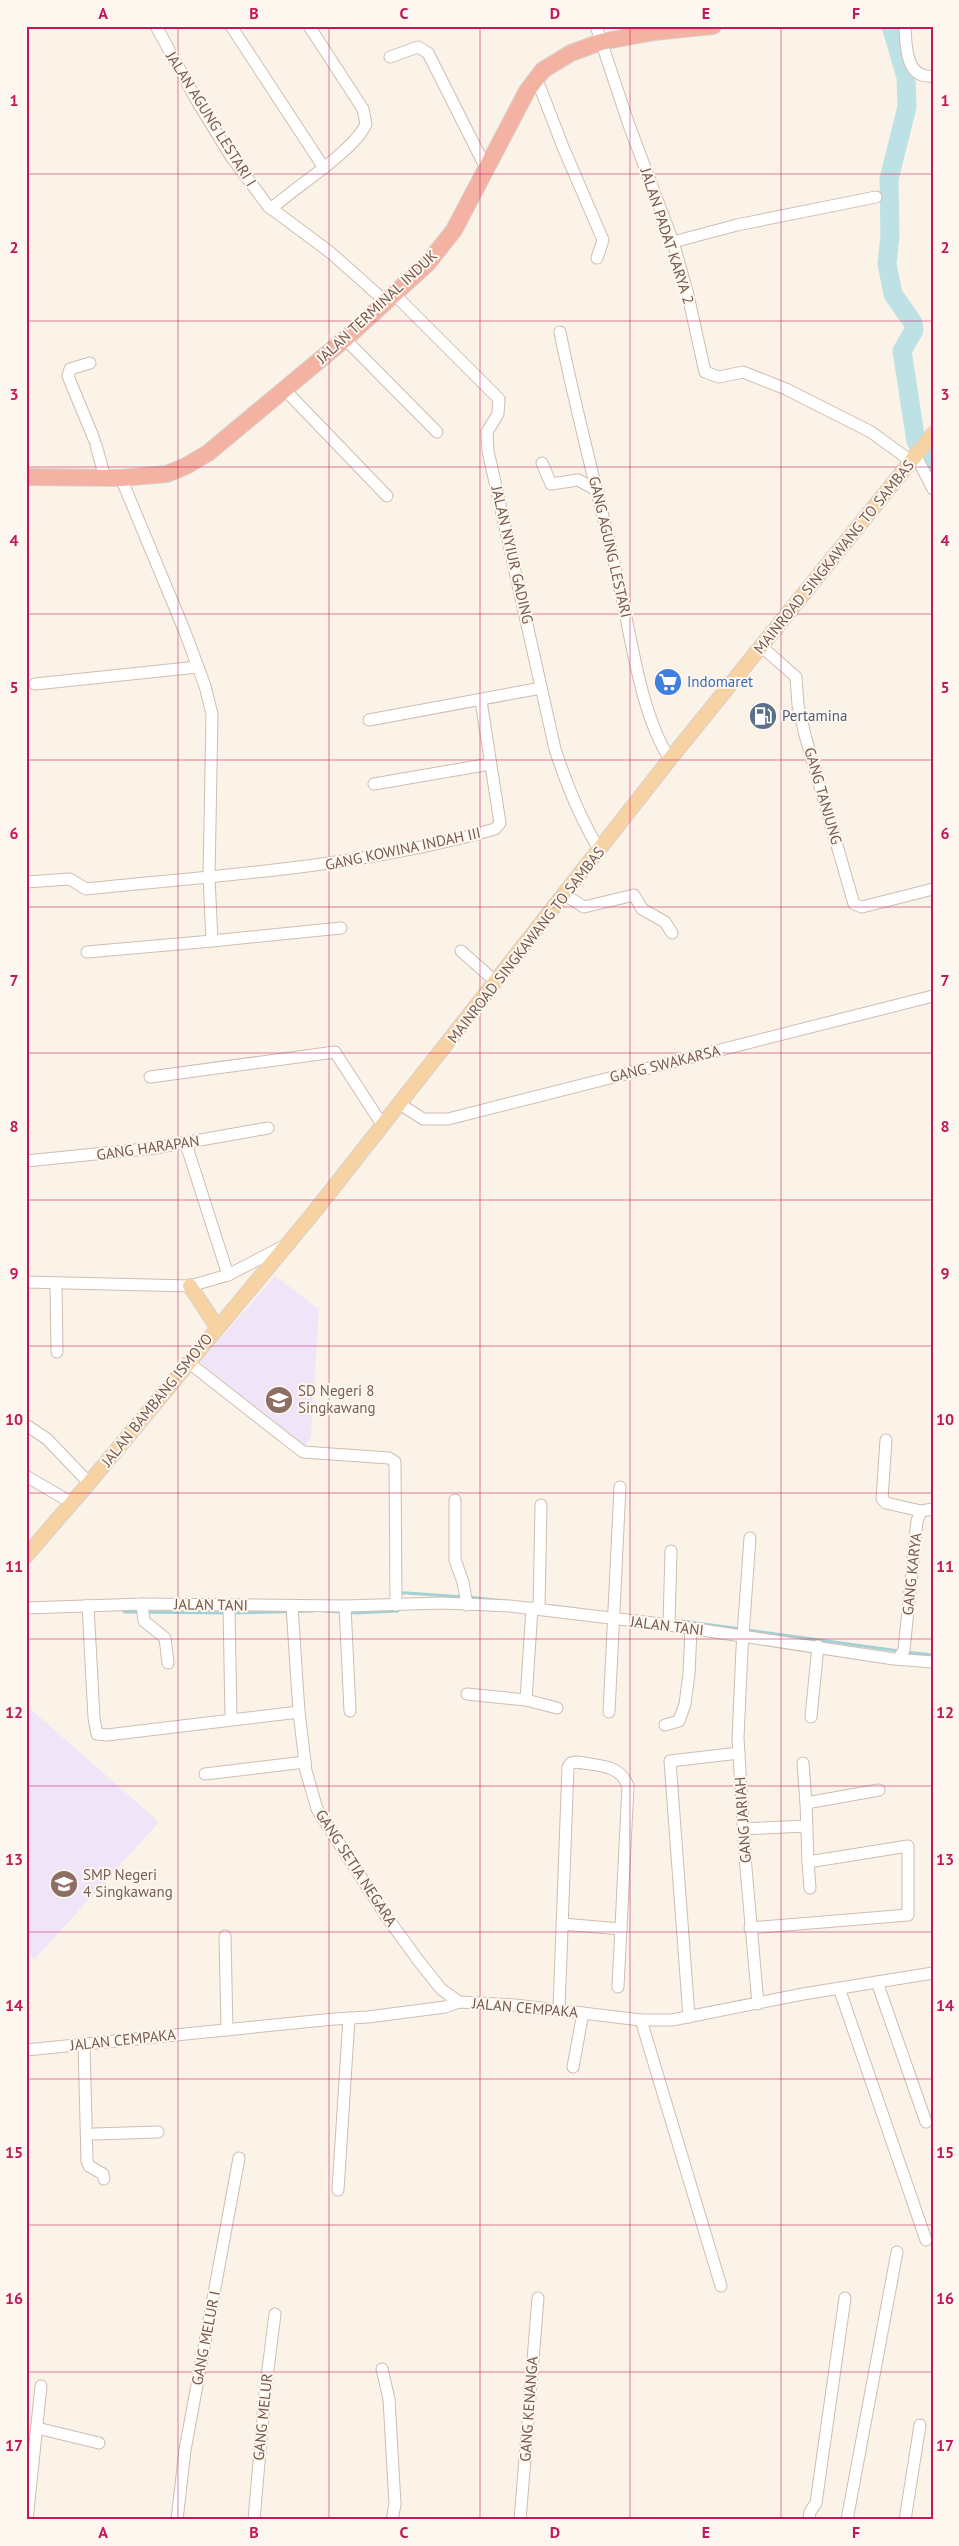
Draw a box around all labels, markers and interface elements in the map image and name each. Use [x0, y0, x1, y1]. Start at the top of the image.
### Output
text: A [98, 3, 108, 23]
text: B [249, 3, 259, 23]
text: C [400, 3, 409, 23]
text: D [550, 3, 560, 23]
text: E [702, 3, 710, 23]
text: F [852, 3, 860, 23]
street label: JALAN AGUNG LESTARI I [162, 47, 261, 190]
text: 1 [9, 90, 19, 110]
text: 1 [940, 90, 950, 110]
street label: JALAN PADAT KARYA 2 [636, 164, 698, 306]
text: 2 [9, 237, 19, 257]
text: 2 [940, 237, 950, 257]
street label: JALAN TERMINAL INDUK [312, 246, 441, 368]
text: 3 [9, 384, 19, 404]
text: 3 [940, 384, 950, 404]
street label: MAINROAD SINGKAWANG TO SAMBAS [749, 456, 918, 658]
street label: GANG AGUNG LESTARI [585, 474, 636, 619]
street label: JALAN NYIUR GADING [487, 483, 538, 626]
text: 4 [9, 530, 19, 550]
text: 4 [940, 530, 950, 550]
supermarket icon: Indomaret [653, 667, 683, 697]
place label: Indomaret [687, 672, 753, 691]
text: 5 [9, 677, 19, 697]
text: 5 [940, 677, 950, 697]
fuel station icon: Pertamina [748, 701, 778, 731]
place label: Pertamina [782, 706, 847, 725]
street label: GANG TANJUNG [801, 745, 846, 847]
text: 6 [9, 823, 19, 843]
street label: GANG KOWINA INDAH III [323, 823, 482, 874]
text: 6 [940, 823, 950, 843]
street label: MAINROAD SINGKAWANG TO SAMBAS [443, 843, 608, 1047]
text: 7 [9, 970, 19, 990]
text: 7 [940, 970, 950, 990]
street label: GANG SWAKARSA [608, 1041, 722, 1086]
text: 8 [9, 1116, 19, 1136]
text: 8 [940, 1116, 950, 1136]
street label: GANG HARAPAN [95, 1131, 201, 1164]
text: 9 [9, 1263, 19, 1283]
text: 9 [940, 1263, 950, 1283]
street label: JALAN BAMBANG ISMOYO [96, 1329, 216, 1471]
place label: SD Negeri 8 Singkawang [298, 1381, 376, 1417]
school or university icon: SD Negeri 8 Singkawang [264, 1385, 294, 1415]
text: 10 [5, 1409, 23, 1429]
text: 10 [936, 1409, 954, 1429]
street label: GANG KARYA [898, 1532, 925, 1616]
text: 11 [5, 1556, 23, 1576]
text: 11 [936, 1556, 954, 1576]
street label: JALAN TANI [173, 1594, 248, 1615]
street label: JALAN TANI [628, 1611, 705, 1639]
text: 12 [5, 1702, 23, 1722]
text: 12 [936, 1702, 954, 1722]
street label: GANG JARIAH [730, 1776, 755, 1864]
street label: GANG SETIA NEGARA [312, 1806, 401, 1930]
text: 13 [5, 1849, 23, 1869]
text: 13 [936, 1849, 954, 1869]
place label: SMP Negeri 4 Singkawang [83, 1865, 173, 1901]
school or university icon: SMP Negeri 4 Singkawang [49, 1869, 79, 1899]
street label: JALAN CEMPAKA [470, 1993, 579, 2022]
text: 14 [5, 1995, 23, 2015]
text: 14 [936, 1995, 954, 2015]
street label: JALAN CEMPAKA [68, 2024, 177, 2055]
text: 15 [5, 2142, 23, 2162]
text: 15 [936, 2142, 954, 2162]
text: 16 [5, 2288, 23, 2308]
text: 16 [936, 2288, 954, 2308]
street label: GANG MELUR I [187, 2289, 224, 2387]
street label: GANG KENANGA [515, 2356, 542, 2462]
street label: GANG MELUR [248, 2372, 277, 2462]
text: 17 [5, 2435, 23, 2455]
text: 17 [936, 2435, 954, 2455]
text: A [98, 2522, 108, 2542]
text: B [249, 2522, 259, 2542]
text: C [400, 2522, 409, 2542]
text: D [550, 2522, 560, 2542]
text: E [702, 2522, 710, 2542]
text: F [852, 2522, 860, 2542]

